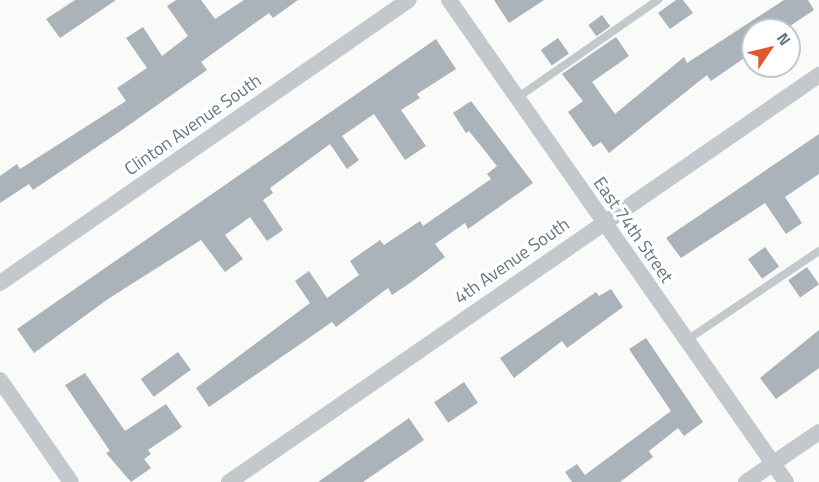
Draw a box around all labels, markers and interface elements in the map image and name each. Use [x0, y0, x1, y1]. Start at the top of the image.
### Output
north arrow [741, 18, 801, 78]
text: N [771, 27, 797, 50]
street label: Clinton Avenue South [120, 70, 266, 180]
street label: East 74th Street [589, 173, 677, 287]
street label: 4th Avenue South [450, 213, 574, 309]

